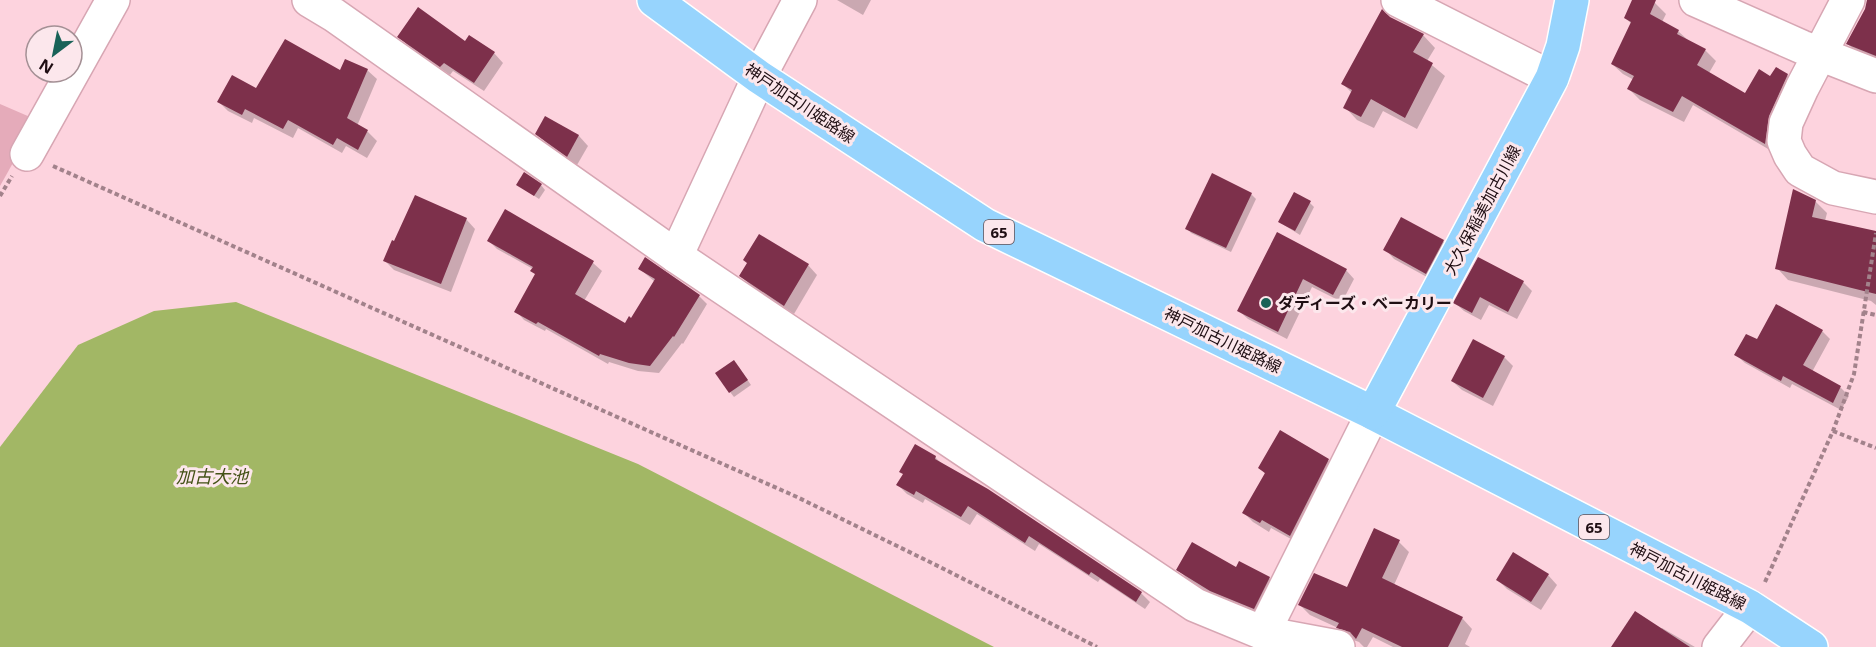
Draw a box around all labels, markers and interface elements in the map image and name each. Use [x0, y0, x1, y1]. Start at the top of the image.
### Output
north arrow [24, 24, 84, 84]
text: N [35, 54, 57, 79]
street label: 神戸加古川姫路線 [741, 58, 859, 148]
street label: 大久保稲美加古川線 [1438, 141, 1526, 279]
road number: 65 [984, 220, 1014, 244]
place label: ダディーズ・ベーカリー [1278, 292, 1452, 314]
marker: ダディーズ・ベーカリー [1259, 296, 1273, 310]
street label: 神戸加古川姫路線 [1161, 302, 1285, 378]
water label: 加古大池 [176, 464, 250, 488]
road number: 65 [1579, 515, 1609, 539]
street label: 神戸加古川姫路線 [1626, 537, 1750, 615]

